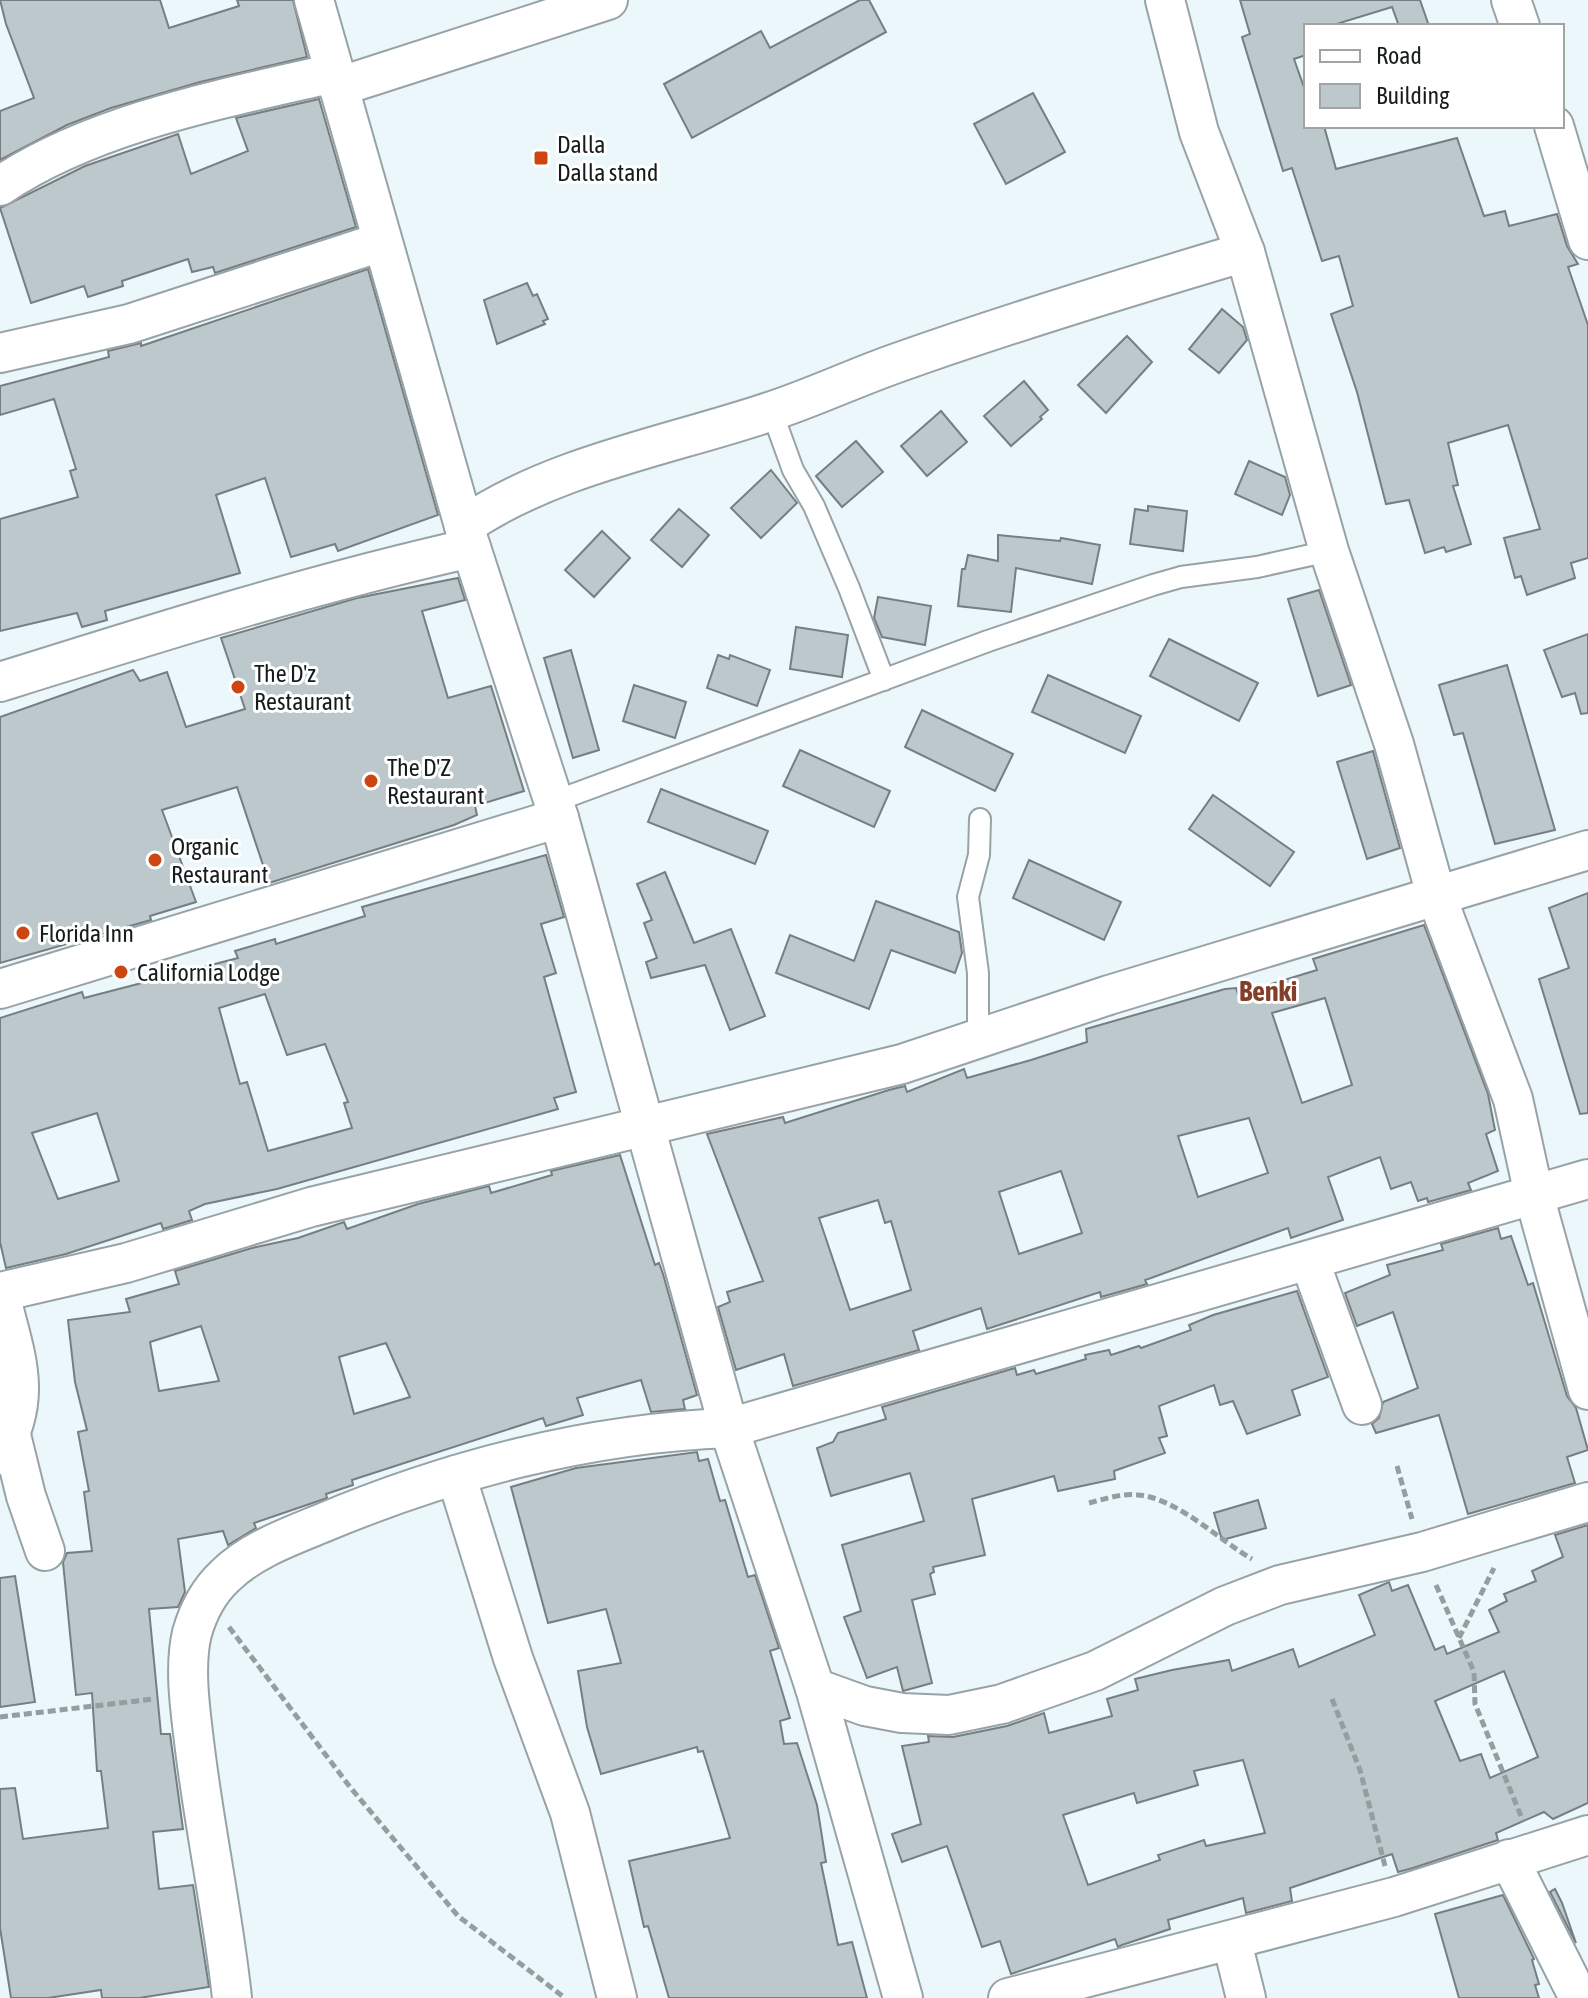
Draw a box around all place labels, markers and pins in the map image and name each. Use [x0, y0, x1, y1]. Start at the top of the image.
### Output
place label: Dalla Dalla stand [557, 131, 658, 186]
marker: Dalla Dalla stand [532, 149, 550, 167]
place label: The D'z Restaurant [254, 660, 351, 715]
marker: The D'z Restaurant [229, 678, 247, 696]
place label: The D'Z Restaurant [387, 754, 484, 809]
marker: The D'Z Restaurant [362, 772, 380, 790]
place label: Organic Restaurant [171, 833, 268, 888]
marker: Organic Restaurant [146, 851, 164, 869]
place label: Florida Inn [39, 920, 134, 947]
marker: Florida Inn [14, 924, 32, 942]
place label: California Lodge [137, 959, 280, 986]
marker: California Lodge [112, 963, 130, 981]

